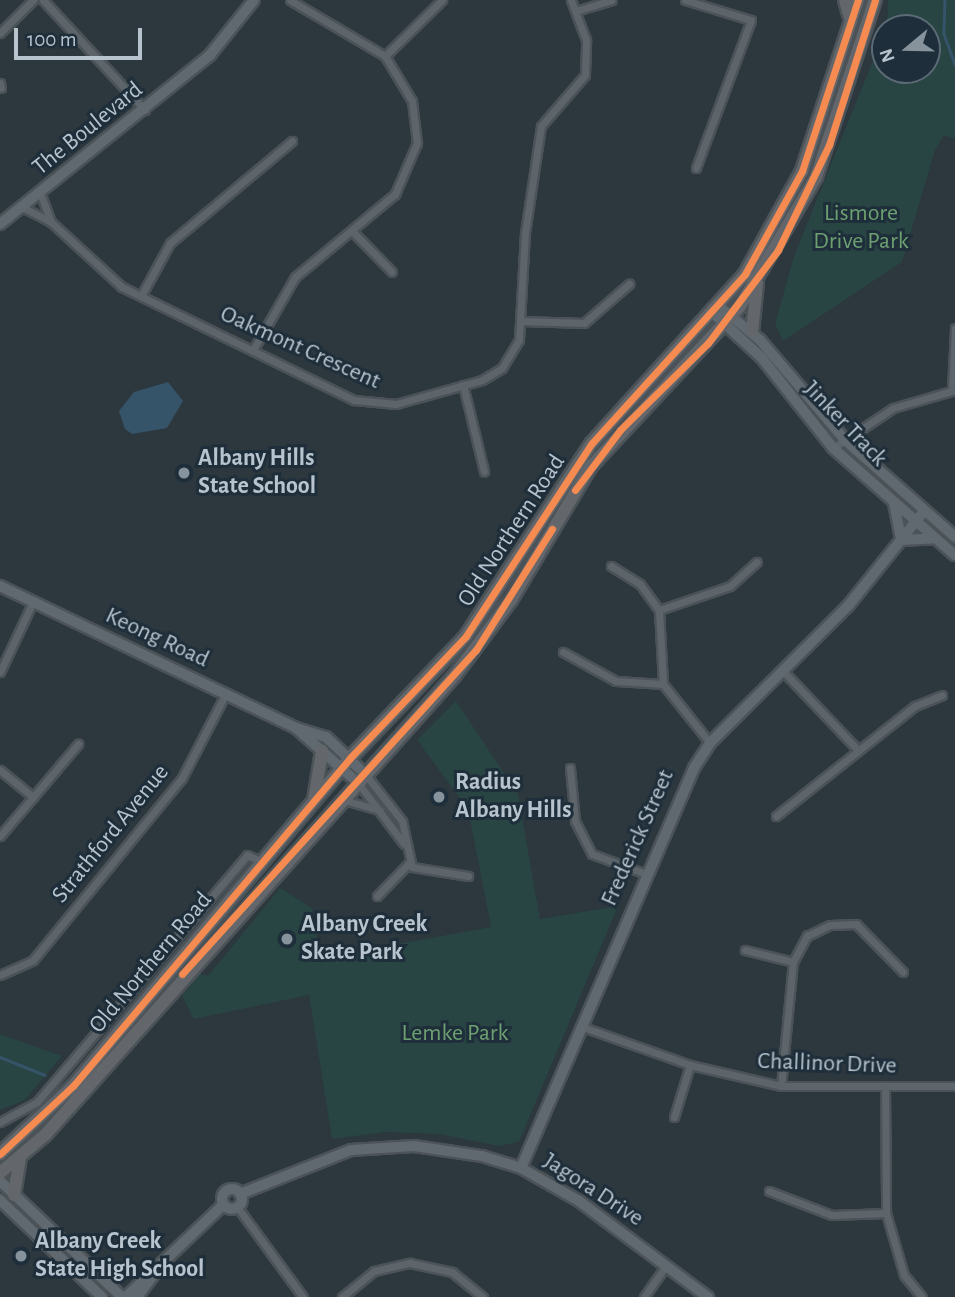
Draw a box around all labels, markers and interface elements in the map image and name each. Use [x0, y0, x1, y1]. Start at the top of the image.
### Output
scale bar [18, 14, 145, 58]
north arrow [871, 14, 941, 84]
text: 100 m [27, 29, 77, 50]
text: N [876, 46, 899, 65]
street label: The Boulevard [27, 76, 149, 182]
park label: Lismore Drive Park [813, 200, 909, 256]
street label: Oakmont Crescent [216, 300, 384, 396]
street label: Jinker Track [797, 375, 893, 473]
place label: Albany Hills State School [198, 445, 316, 501]
street label: Old Northern Road [452, 449, 572, 613]
marker: Albany Hills State School [176, 465, 192, 481]
street label: Keong Road [101, 602, 213, 674]
street label: Strathford Avenue [46, 759, 176, 909]
street label: Frederick Street [595, 765, 681, 911]
place label: Radius Albany Hills [455, 769, 571, 825]
marker: Radius Albany Hills [429, 787, 449, 807]
street label: Old Northern Road [83, 886, 219, 1040]
place label: Albany Creek Skate Park [301, 911, 427, 967]
marker: Albany Creek Skate Park [279, 931, 295, 947]
park label: Lemke Park [402, 1020, 508, 1048]
street label: Challinor Drive [757, 1047, 897, 1081]
street label: Jagora Drive [537, 1147, 649, 1233]
place label: Albany Creek State High School [35, 1228, 204, 1284]
marker: Albany Creek State High School [13, 1248, 29, 1264]

